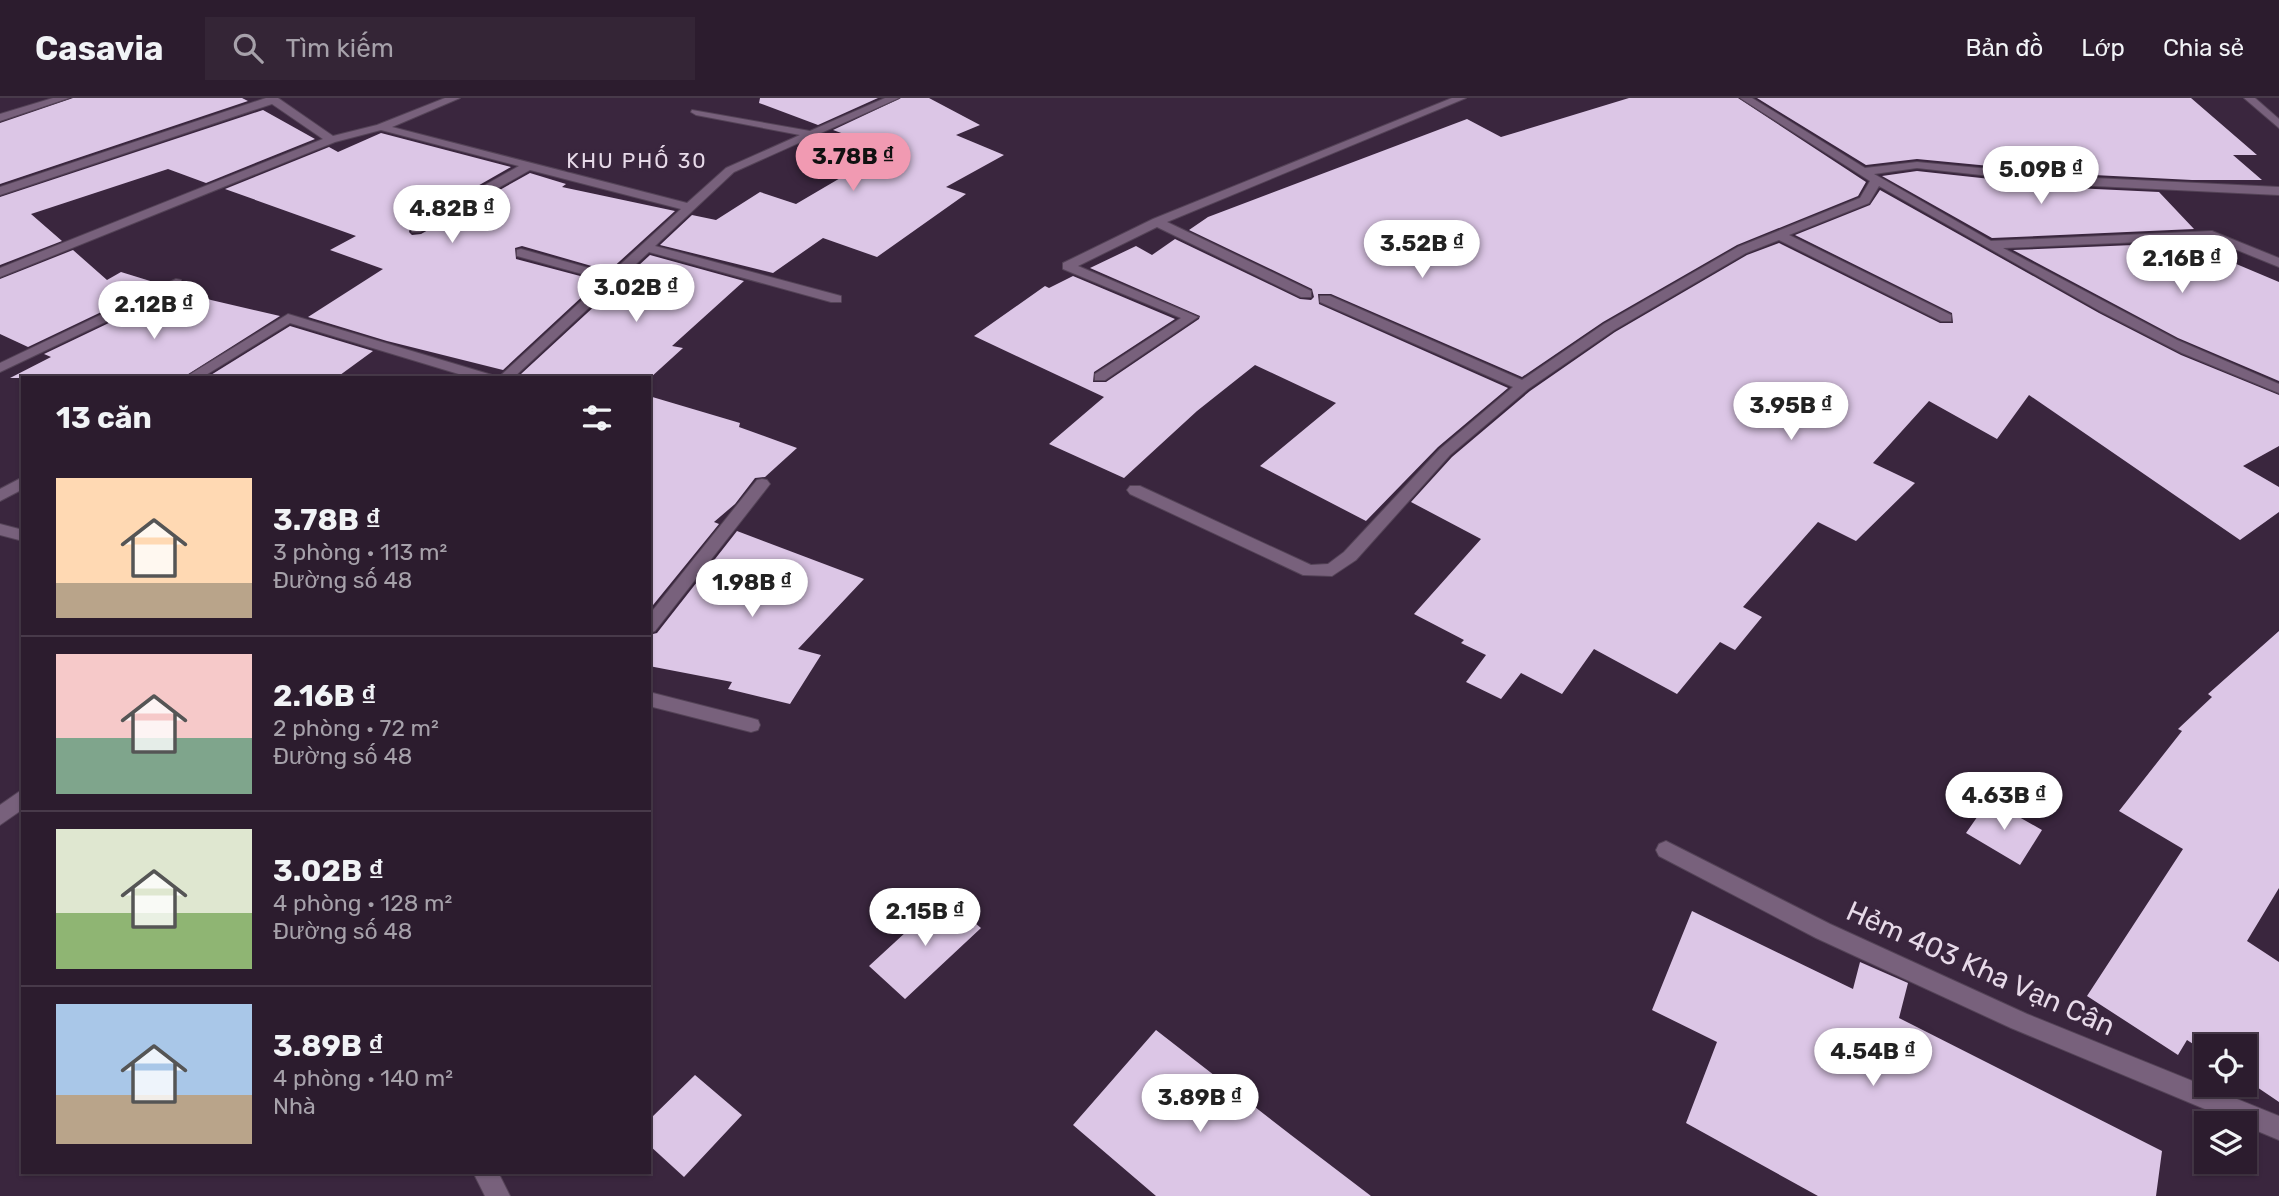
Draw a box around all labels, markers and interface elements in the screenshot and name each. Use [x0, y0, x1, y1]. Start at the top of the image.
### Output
search box [205, 17, 695, 80]
text: Casavia [35, 29, 163, 68]
icon: search [229, 29, 267, 67]
text: Tìm kiếm [285, 33, 394, 64]
text: Bản đồ [1965, 34, 2043, 62]
text: Lớp [2081, 34, 2125, 62]
text: Chia sẻ [2163, 34, 2244, 62]
pin: 3.78B ₫ [788, 134, 918, 193]
text: 3.78B ₫ [812, 142, 894, 170]
district label: KHU PHỐ 30 [566, 145, 708, 173]
pin: 5.09B ₫ [1976, 146, 2106, 206]
text: 5.09B ₫ [1999, 155, 2083, 183]
pin: 4.82B ₫ [387, 186, 517, 245]
text: 4.82B ₫ [409, 194, 495, 222]
pin: 3.52B ₫ [1357, 220, 1487, 280]
text: 3.52B ₫ [1380, 229, 1464, 257]
pin: 2.16B ₫ [2117, 236, 2247, 295]
text: 2.16B ₫ [2142, 244, 2222, 272]
pin: 3.02B ₫ [571, 264, 701, 324]
text: 3.02B ₫ [593, 273, 679, 301]
pin: 2.12B ₫ [89, 282, 219, 341]
text: 2.12B ₫ [114, 290, 194, 318]
pin: 3.95B ₫ [1726, 382, 1856, 442]
text: 3.95B ₫ [1749, 391, 1833, 419]
icon: filters [578, 399, 616, 437]
text: 13 căn [56, 400, 152, 436]
text: 3.78B ₫ [273, 502, 381, 538]
icon: home [112, 506, 196, 590]
text: 3 phòng · 113 m² [273, 538, 447, 566]
pin: 1.98B ₫ [687, 560, 817, 619]
text: Đường số 48 [273, 566, 412, 594]
text: 1.98B ₫ [712, 568, 792, 596]
text: 2.16B ₫ [273, 678, 376, 714]
icon: home [112, 682, 196, 766]
text: 2 phòng · 72 m² [273, 714, 439, 742]
text: Đường số 48 [273, 742, 412, 770]
pin: 4.63B ₫ [1939, 772, 2069, 832]
text: 4.63B ₫ [1962, 781, 2046, 809]
text: 3.02B ₫ [273, 853, 384, 889]
icon: home [112, 857, 196, 941]
pin: 2.15B ₫ [860, 888, 990, 948]
text: 4 phòng · 128 m² [273, 889, 452, 917]
street label: Hẻm 403 Kha Vạn Cân [1841, 894, 2120, 1043]
text: 2.15B ₫ [885, 897, 965, 925]
text: Đường số 48 [273, 917, 412, 945]
text: 3.89B ₫ [273, 1028, 384, 1064]
pin: 4.54B ₫ [1808, 1028, 1938, 1088]
icon: home [112, 1032, 196, 1116]
map controls [2194, 1034, 2257, 1174]
button: locate [2194, 1034, 2257, 1097]
text: 4.54B ₫ [1830, 1037, 1916, 1065]
text: 4 phòng · 140 m² [273, 1064, 453, 1092]
pin: 3.89B ₫ [1135, 1074, 1265, 1134]
text: 3.89B ₫ [1158, 1083, 1242, 1111]
text: Nhà [273, 1092, 316, 1120]
button: layers [2194, 1111, 2257, 1174]

